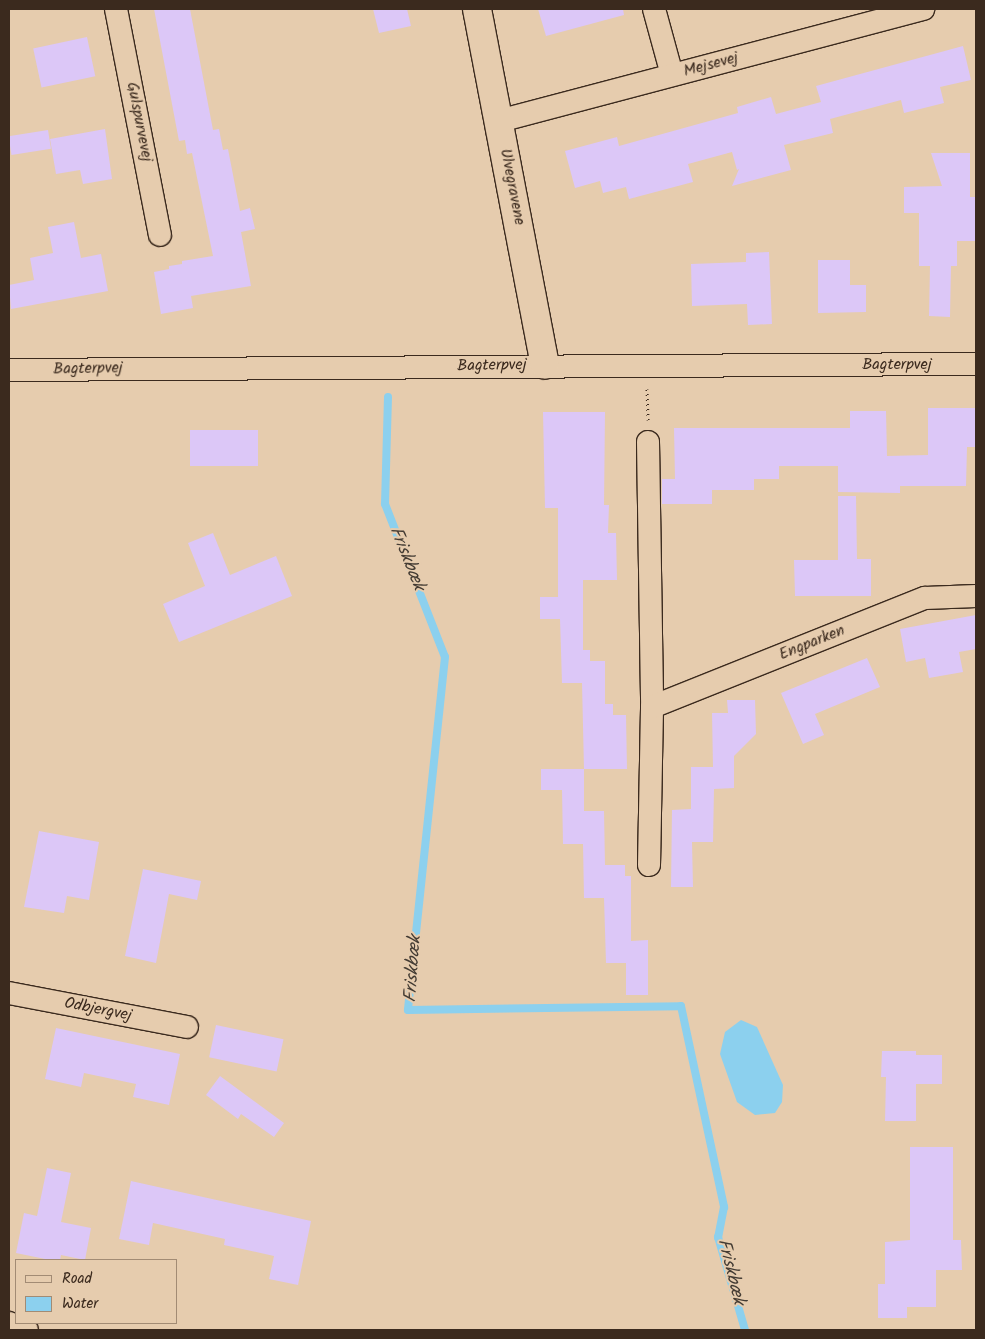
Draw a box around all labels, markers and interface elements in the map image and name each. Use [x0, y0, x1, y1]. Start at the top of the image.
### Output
street label: Mejsevej [682, 48, 740, 82]
street label: Gulspurvevej [122, 81, 156, 163]
street label: Ulvegravene [495, 147, 529, 227]
street label: Bagterpvej [862, 355, 932, 375]
street label: Bagterpvej [457, 356, 527, 376]
street label: Bagterpvej [53, 359, 123, 379]
water label: Friskbæk [383, 524, 429, 594]
street label: Engparken [776, 621, 848, 665]
water label: Friskbæk [401, 935, 427, 1003]
street label: Odbjergvej [63, 994, 133, 1026]
water label: Friskbæk [711, 1237, 749, 1307]
legend [15, 1259, 178, 1324]
text: Road [62, 1267, 92, 1291]
text: Water [62, 1292, 98, 1316]

